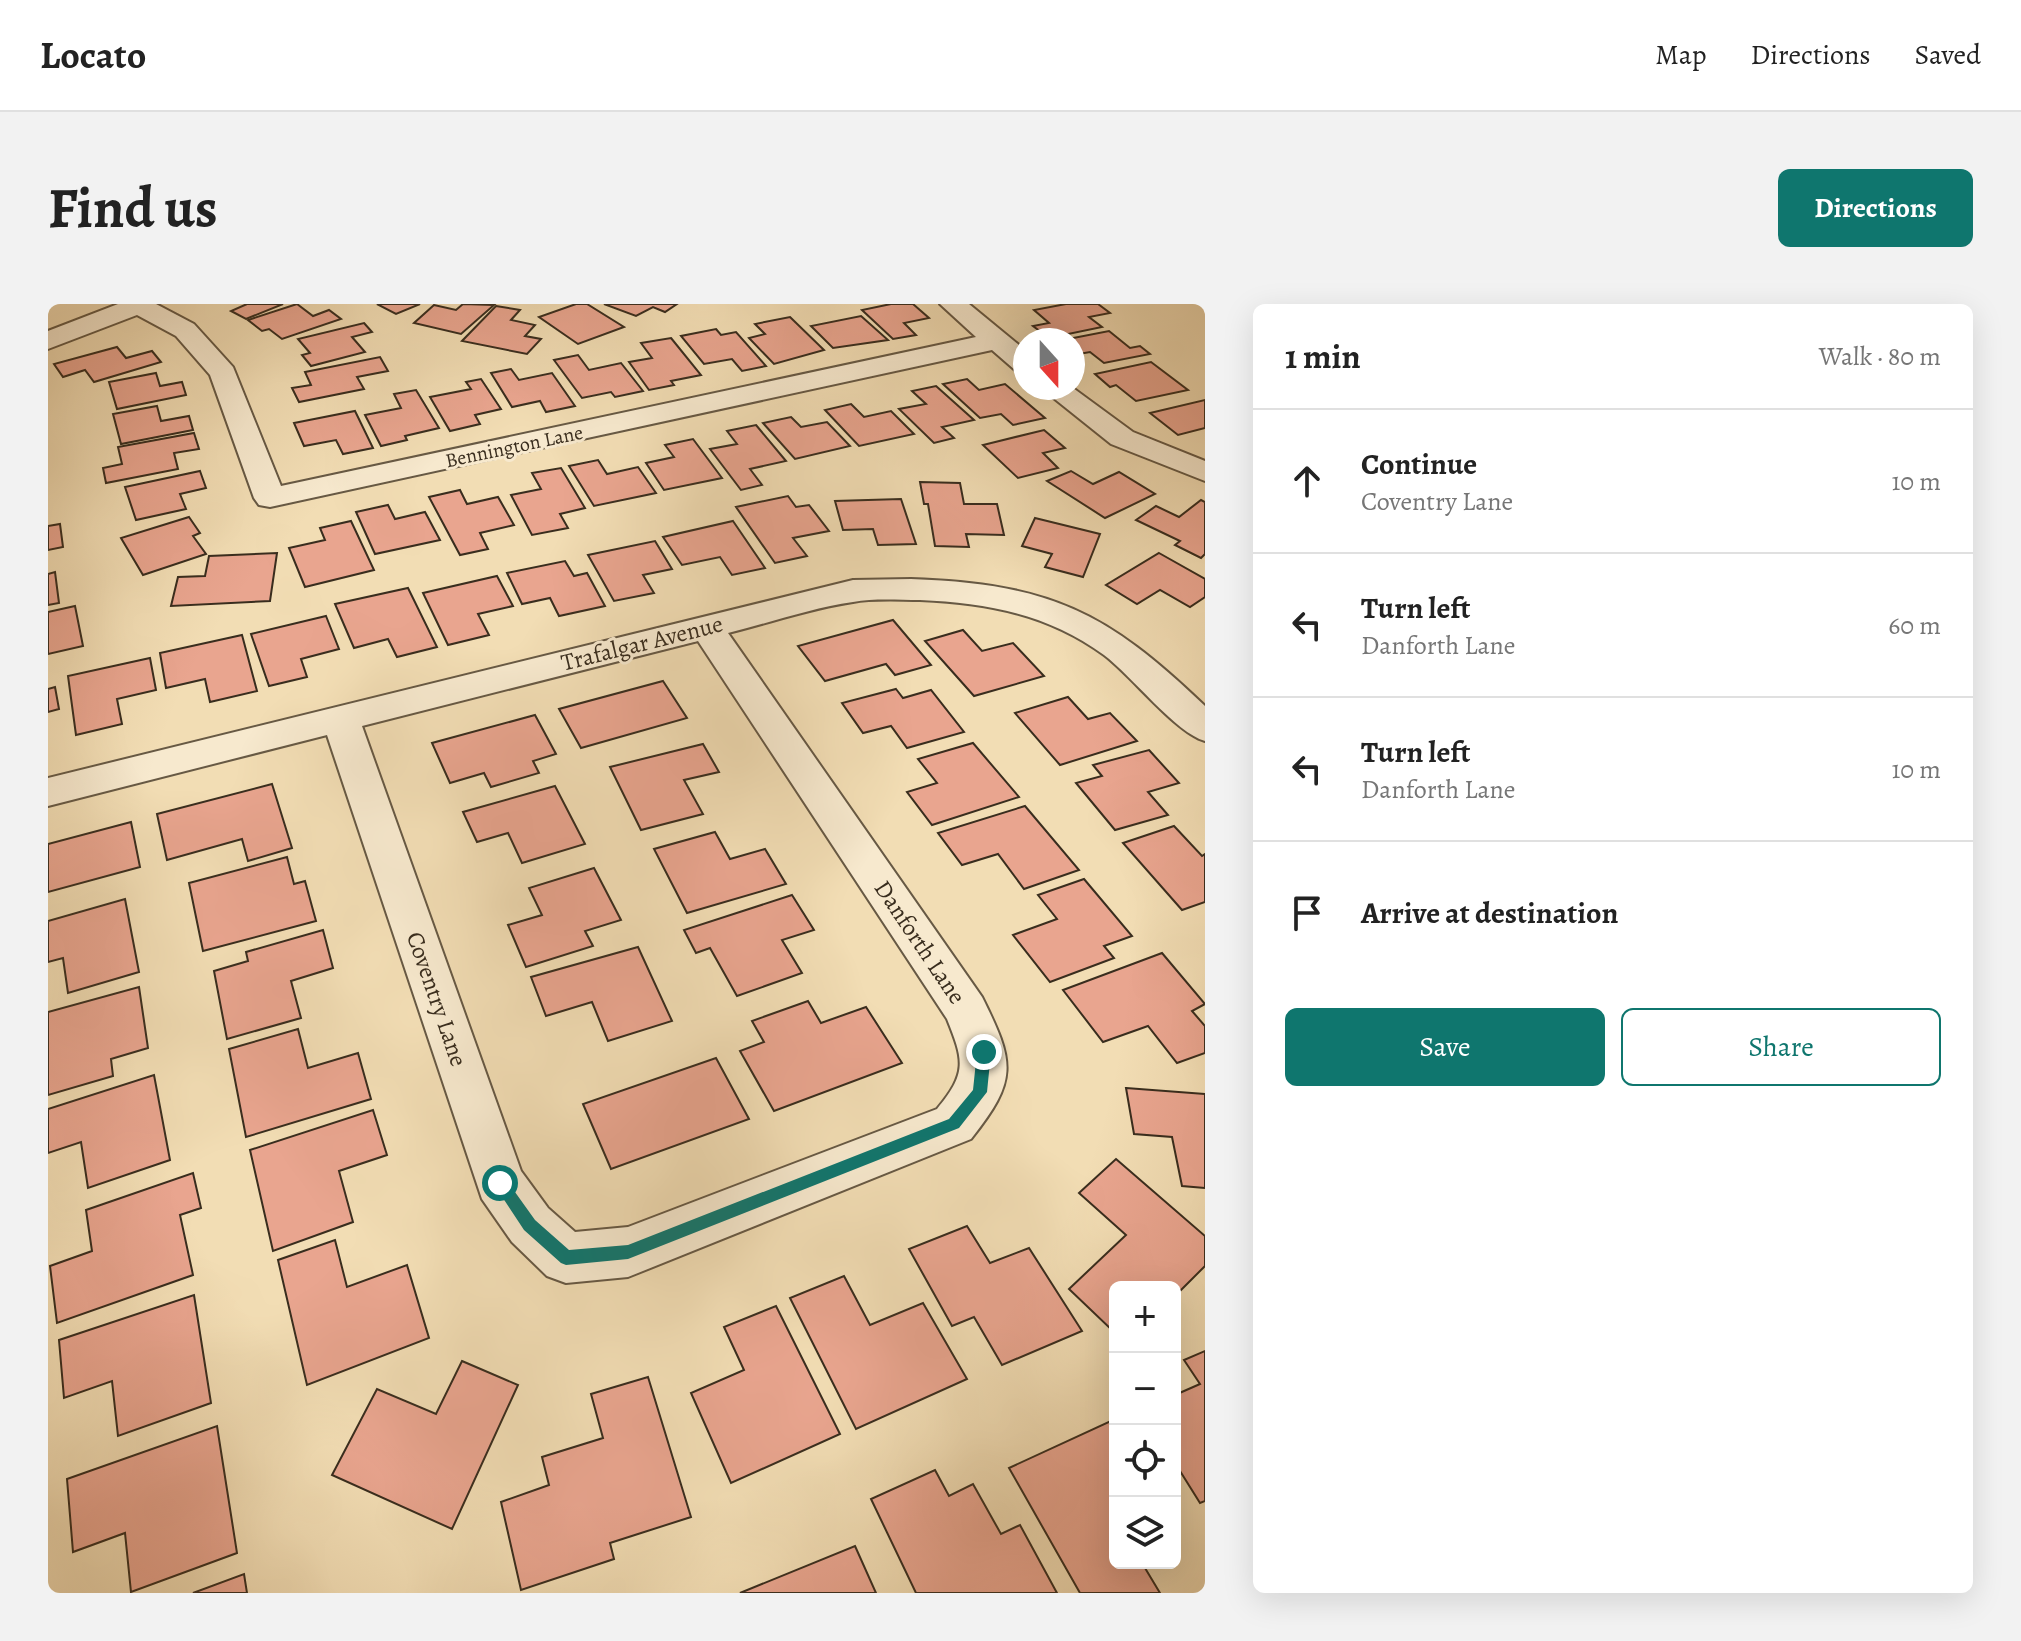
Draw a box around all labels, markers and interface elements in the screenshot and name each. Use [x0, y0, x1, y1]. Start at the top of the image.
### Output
text: Locato [40, 29, 146, 81]
text: Map [1655, 36, 1706, 74]
text: Directions [1750, 36, 1871, 74]
text: Saved [1915, 36, 1981, 74]
button: Directions [1778, 169, 1973, 247]
text: Find us [48, 170, 218, 246]
north arrow [1013, 328, 1085, 400]
text: 1 min [1285, 333, 1361, 380]
text: Walk · 80 m [1819, 339, 1941, 374]
street label: Bennington Lane [443, 419, 585, 474]
text: Continue [1361, 444, 1477, 484]
icon: ahead [1285, 459, 1329, 503]
text: 10 m [1891, 464, 1941, 499]
text: Coventry Lane [1361, 484, 1513, 519]
text: Turn left [1361, 588, 1470, 628]
icon: left [1285, 603, 1329, 647]
street label: Trafalgar Avenue [558, 607, 726, 679]
text: 60 m [1888, 608, 1941, 643]
text: Danforth Lane [1361, 628, 1515, 663]
text: Turn left [1361, 732, 1470, 772]
icon: left [1285, 747, 1329, 791]
text: 10 m [1891, 752, 1941, 787]
text: Danforth Lane [1361, 772, 1515, 807]
street label: Danforth Lane [867, 874, 973, 1010]
icon: arrive [1285, 891, 1329, 935]
text: Arrive at destination [1361, 893, 1618, 933]
street label: Coventry Lane [399, 927, 475, 1071]
button: Save [1285, 1008, 1605, 1086]
button: Share [1621, 1008, 1941, 1086]
route end [966, 1034, 1002, 1070]
route start [482, 1165, 518, 1201]
map controls [1109, 1281, 1181, 1569]
button: + [1109, 1281, 1181, 1353]
button: − [1109, 1353, 1181, 1425]
button: locate [1109, 1425, 1181, 1497]
button: layers [1109, 1497, 1181, 1569]

